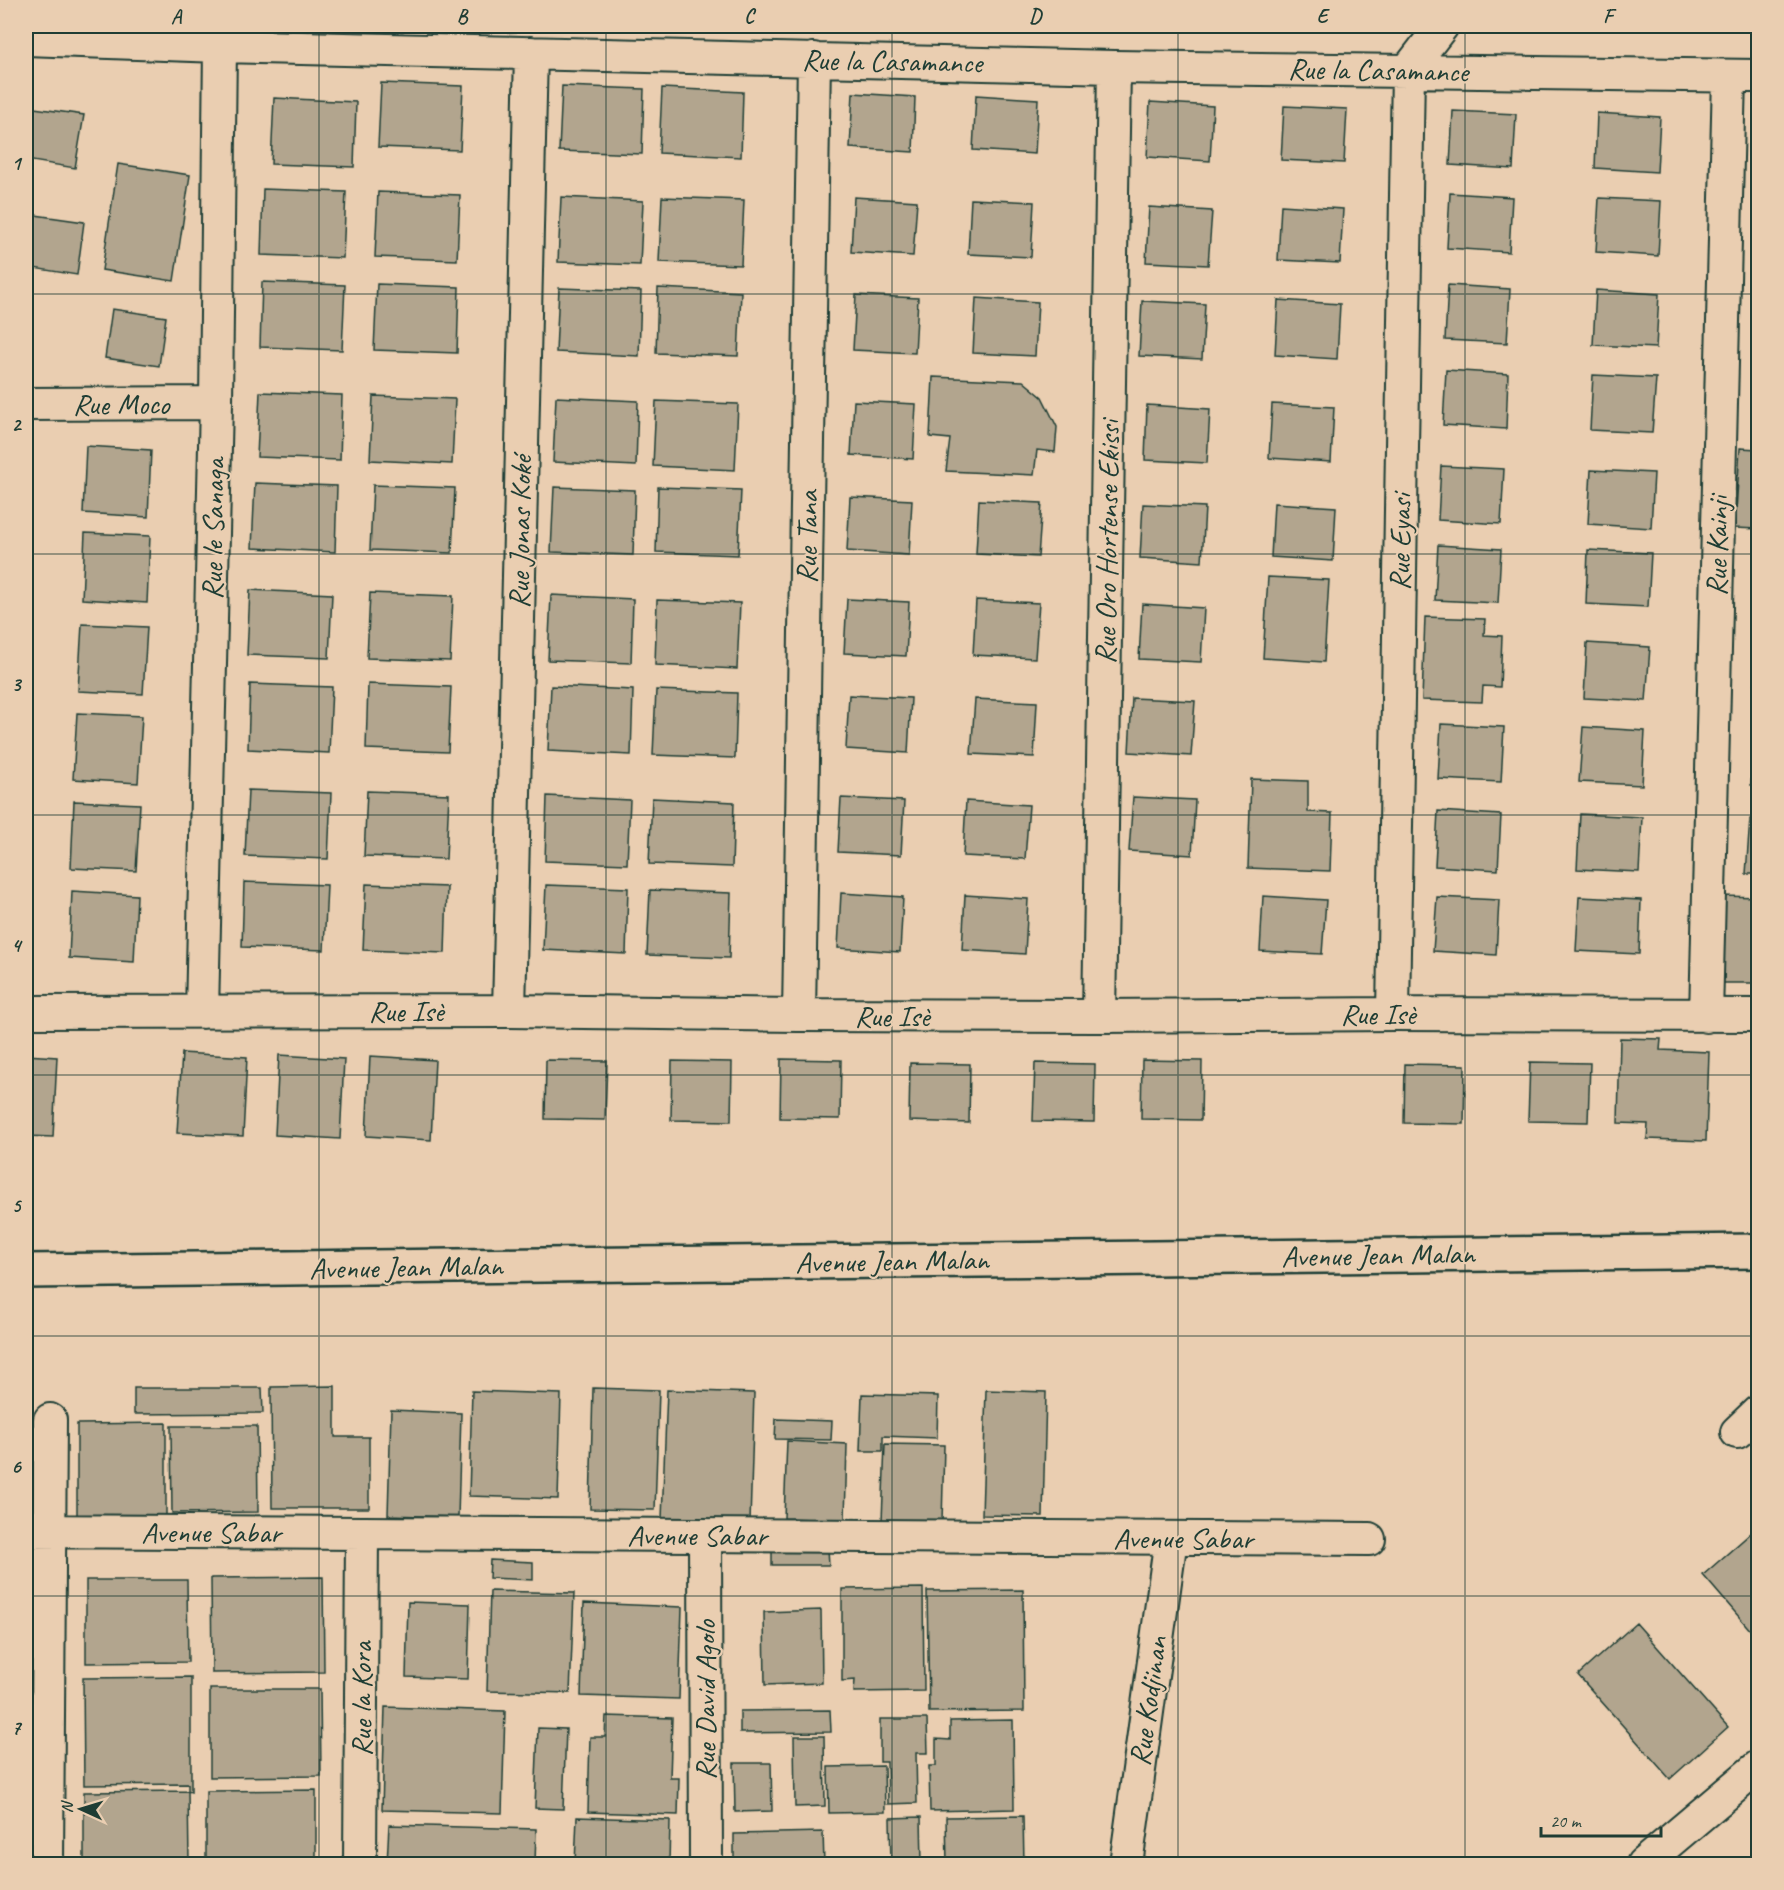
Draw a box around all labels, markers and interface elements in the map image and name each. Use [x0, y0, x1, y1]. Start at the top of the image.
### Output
text: A [171, 4, 183, 29]
text: B [457, 4, 469, 29]
text: C [744, 4, 756, 29]
text: D [1029, 4, 1043, 29]
text: E [1317, 4, 1331, 29]
text: F [1603, 4, 1617, 29]
street label: Rue la Casamance [801, 40, 985, 82]
street label: Rue la Casamance [1287, 49, 1471, 91]
text: 1 [12, 151, 23, 176]
street label: Rue Moco [73, 385, 171, 423]
text: 2 [12, 412, 23, 437]
street label: Rue Oro Hortense Ekissi [1086, 416, 1128, 664]
street label: Rue Jonas Koké [500, 451, 540, 609]
street label: Rue le Sanaga [193, 455, 233, 600]
street label: Rue Tana [787, 488, 827, 584]
street label: Rue Eyasi [1380, 490, 1420, 591]
street label: Rue Kainji [1697, 492, 1737, 597]
text: 3 [12, 672, 23, 697]
text: 4 [12, 933, 24, 958]
street label: Rue Isè [369, 992, 446, 1030]
street label: Rue Isè [1341, 995, 1418, 1033]
street label: Rue Isè [855, 997, 932, 1035]
text: 5 [12, 1193, 23, 1218]
street label: Avenue Jean Malan [1281, 1234, 1476, 1276]
street label: Avenue Jean Malan [795, 1240, 990, 1282]
street label: Avenue Jean Malan [309, 1246, 504, 1288]
text: 6 [11, 1454, 22, 1479]
street label: Avenue Sabar [141, 1513, 284, 1551]
street label: Avenue Sabar [627, 1516, 770, 1554]
street label: Avenue Sabar [1113, 1519, 1256, 1557]
street label: Rue David Agolo [686, 1619, 724, 1780]
street label: Rue Kodjinan [1120, 1632, 1176, 1768]
street label: Rue la Kora [342, 1640, 380, 1756]
text: 7 [12, 1715, 23, 1740]
north arrow [51, 1779, 111, 1839]
text: N [57, 1799, 78, 1814]
scale bar [1541, 1800, 1661, 1838]
text: 20 m [1550, 1810, 1583, 1832]

